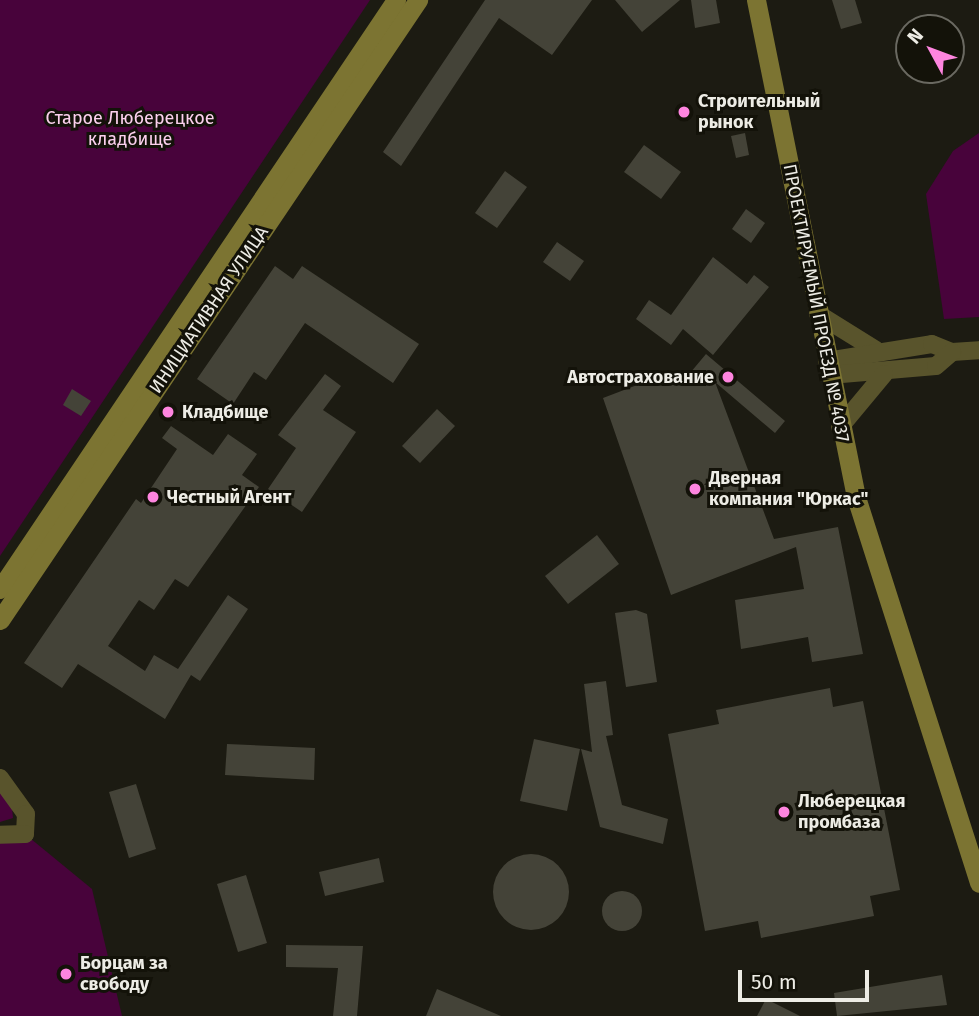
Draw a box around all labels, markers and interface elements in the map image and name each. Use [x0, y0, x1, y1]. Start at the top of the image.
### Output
north arrow [895, 14, 965, 84]
text: N [902, 24, 928, 49]
place label: Строительный рынок [698, 91, 820, 134]
marker: Строительный рынок [676, 104, 692, 120]
park label: Старое Люберецкое кладбище [46, 108, 214, 150]
street label: ПРОЕКТИРУЕМЫЙ ПРОЕЗД № 4037 [778, 162, 854, 444]
street label: ИНИЦИАТИВНАЯ УЛИЦА [145, 222, 273, 398]
place label: Автострахование [567, 366, 714, 388]
marker: Автострахование [720, 369, 736, 385]
place label: Кладбище [182, 401, 268, 423]
marker: Кладбище [160, 404, 176, 420]
place label: Дверная компания "Юркас" [709, 468, 868, 510]
marker: Дверная компания "Юркас" [687, 481, 703, 497]
place label: Честный Агент [167, 486, 291, 508]
marker: Честный Агент [145, 489, 161, 505]
place label: Люберецкая промбаза [798, 791, 905, 834]
marker: Люберецкая промбаза [776, 804, 792, 820]
place label: Борцам за свободу [80, 953, 168, 996]
scale bar [741, 956, 872, 1000]
marker: Борцам за свободу [58, 966, 74, 982]
text: 50 m [751, 969, 797, 995]

